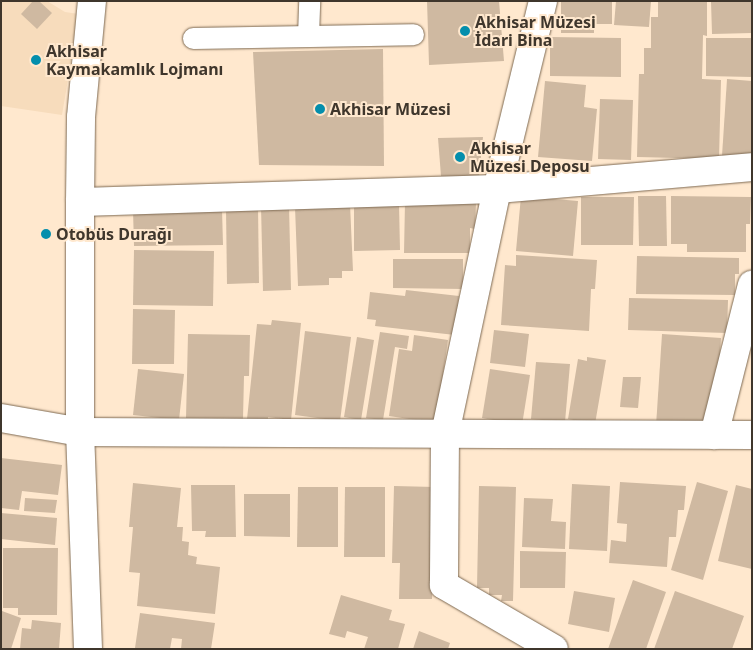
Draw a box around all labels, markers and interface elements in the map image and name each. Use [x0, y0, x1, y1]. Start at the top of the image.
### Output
place label: Akhisar Müzesi İdari Bina [475, 12, 596, 50]
marker: Akhisar Müzesi İdari Bina [459, 25, 471, 37]
place label: Akhisar Kaymakamlık Lojmanı [46, 41, 223, 79]
marker: Akhisar Kaymakamlık Lojmanı [30, 54, 42, 66]
place label: Akhisar Müzesi [330, 99, 451, 119]
marker: Akhisar Müzesi [314, 103, 326, 115]
place label: Akhisar Müzesi Deposu [470, 138, 590, 176]
marker: Akhisar Müzesi Deposu [454, 151, 466, 163]
place label: Otobüs Durağı [56, 224, 172, 244]
marker: Otobüs Durağı [40, 228, 52, 240]

